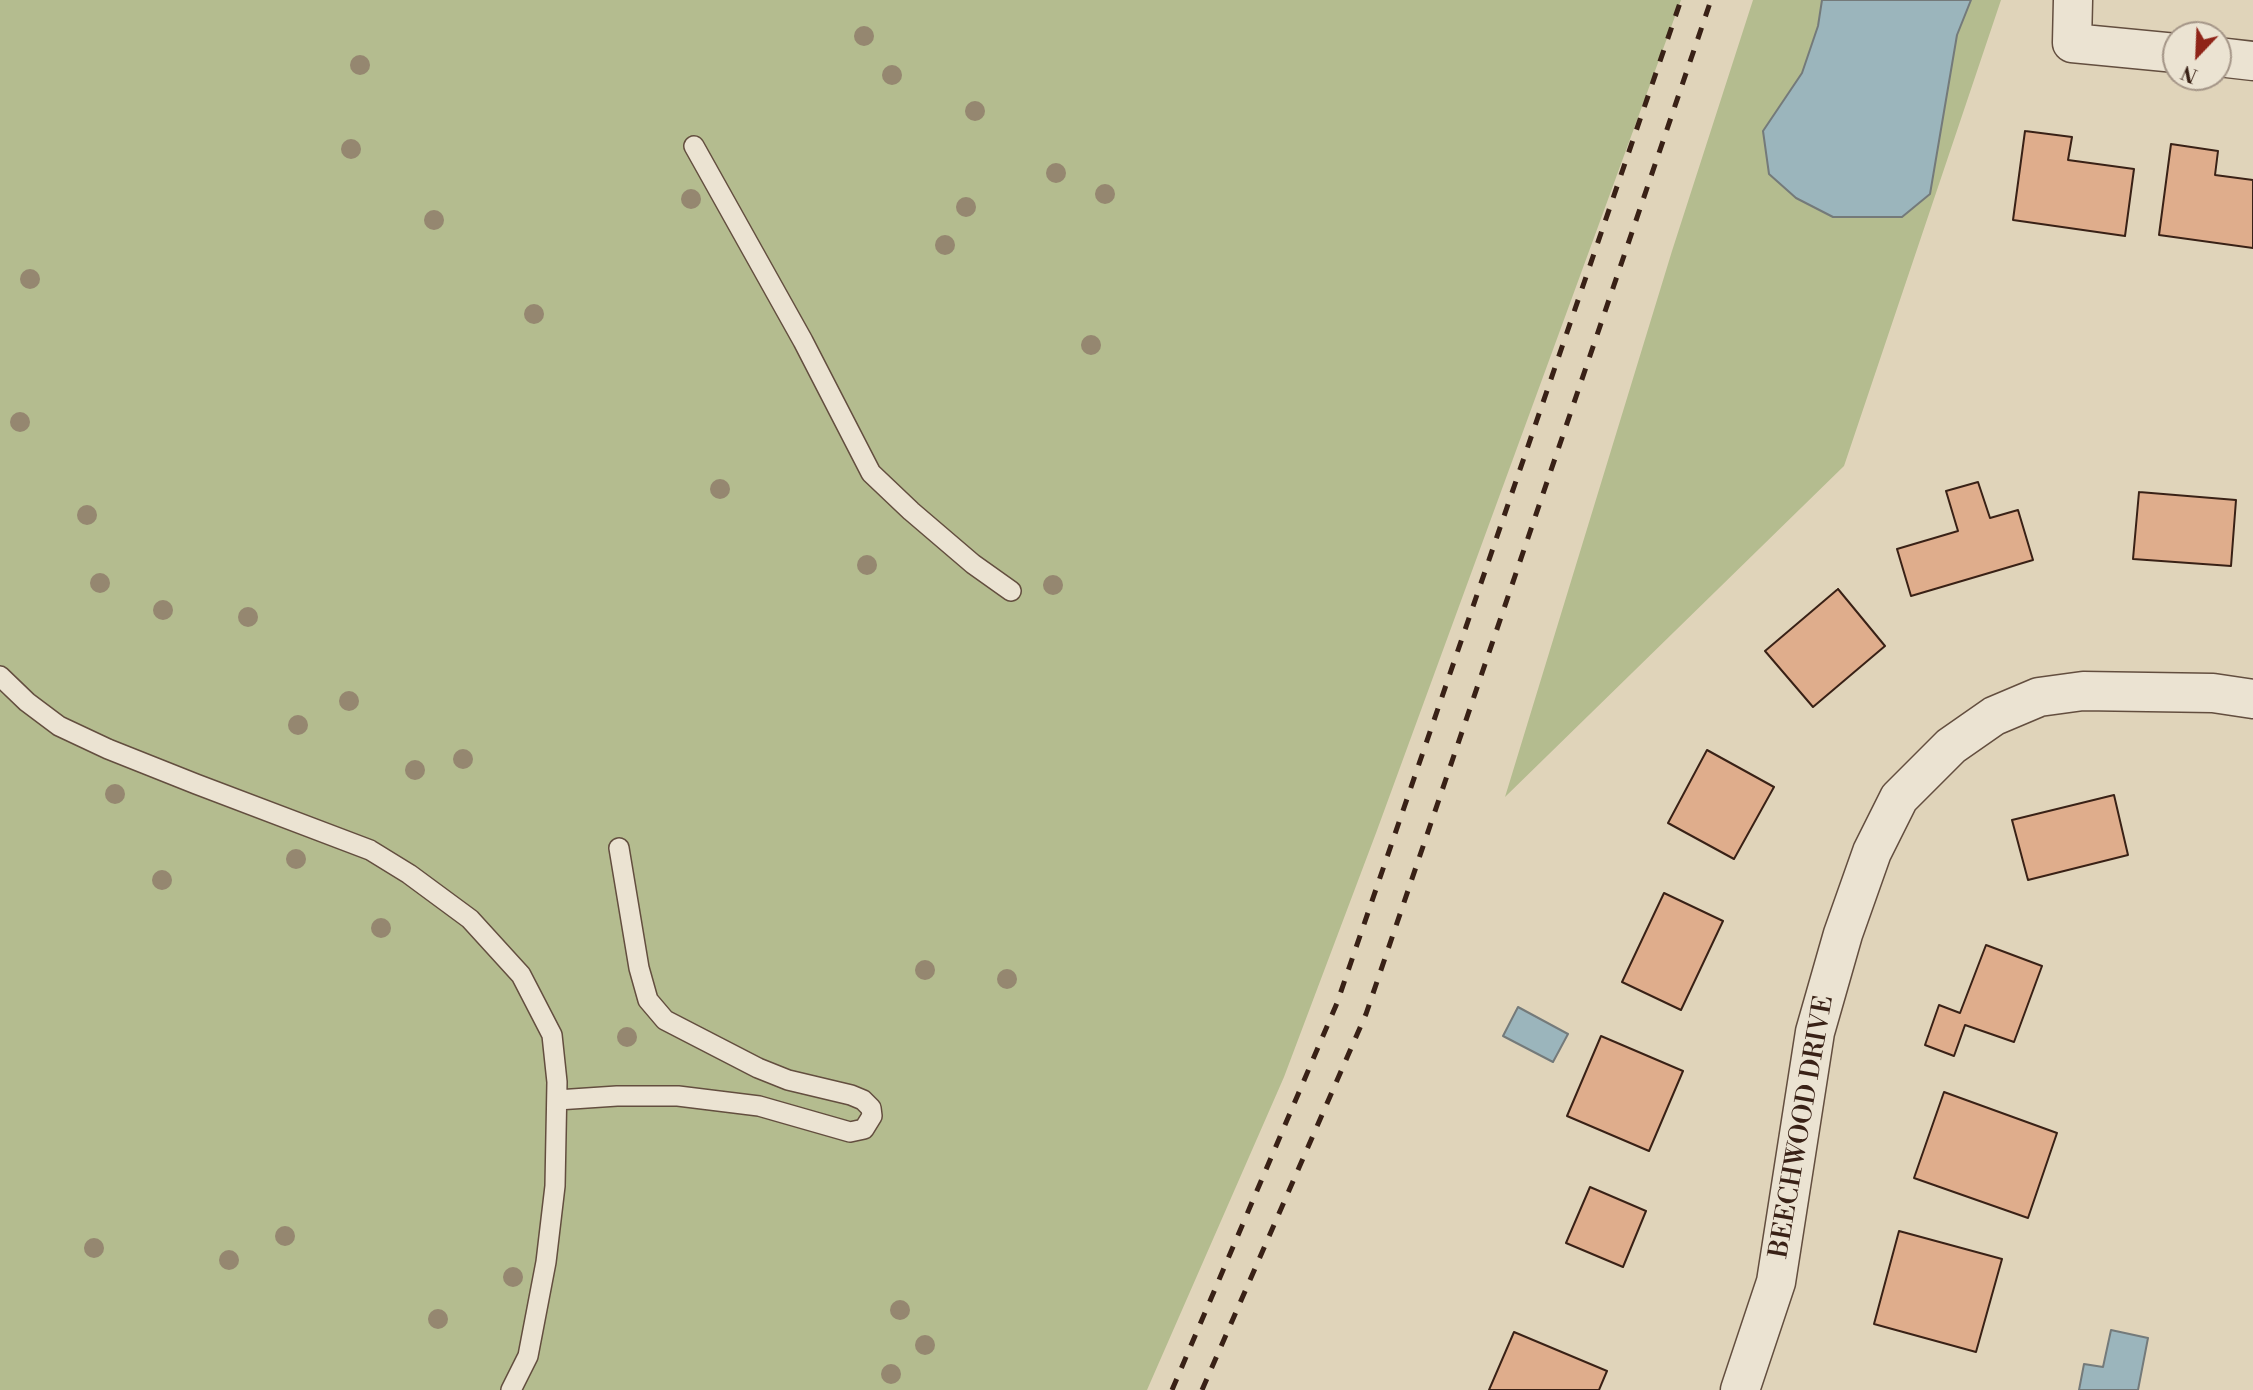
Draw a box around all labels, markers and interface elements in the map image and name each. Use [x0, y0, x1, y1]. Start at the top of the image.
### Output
north arrow [2162, 21, 2232, 91]
text: N [2178, 60, 2201, 87]
street label: BEECHWOOD DRIVE [1765, 993, 1841, 1261]

